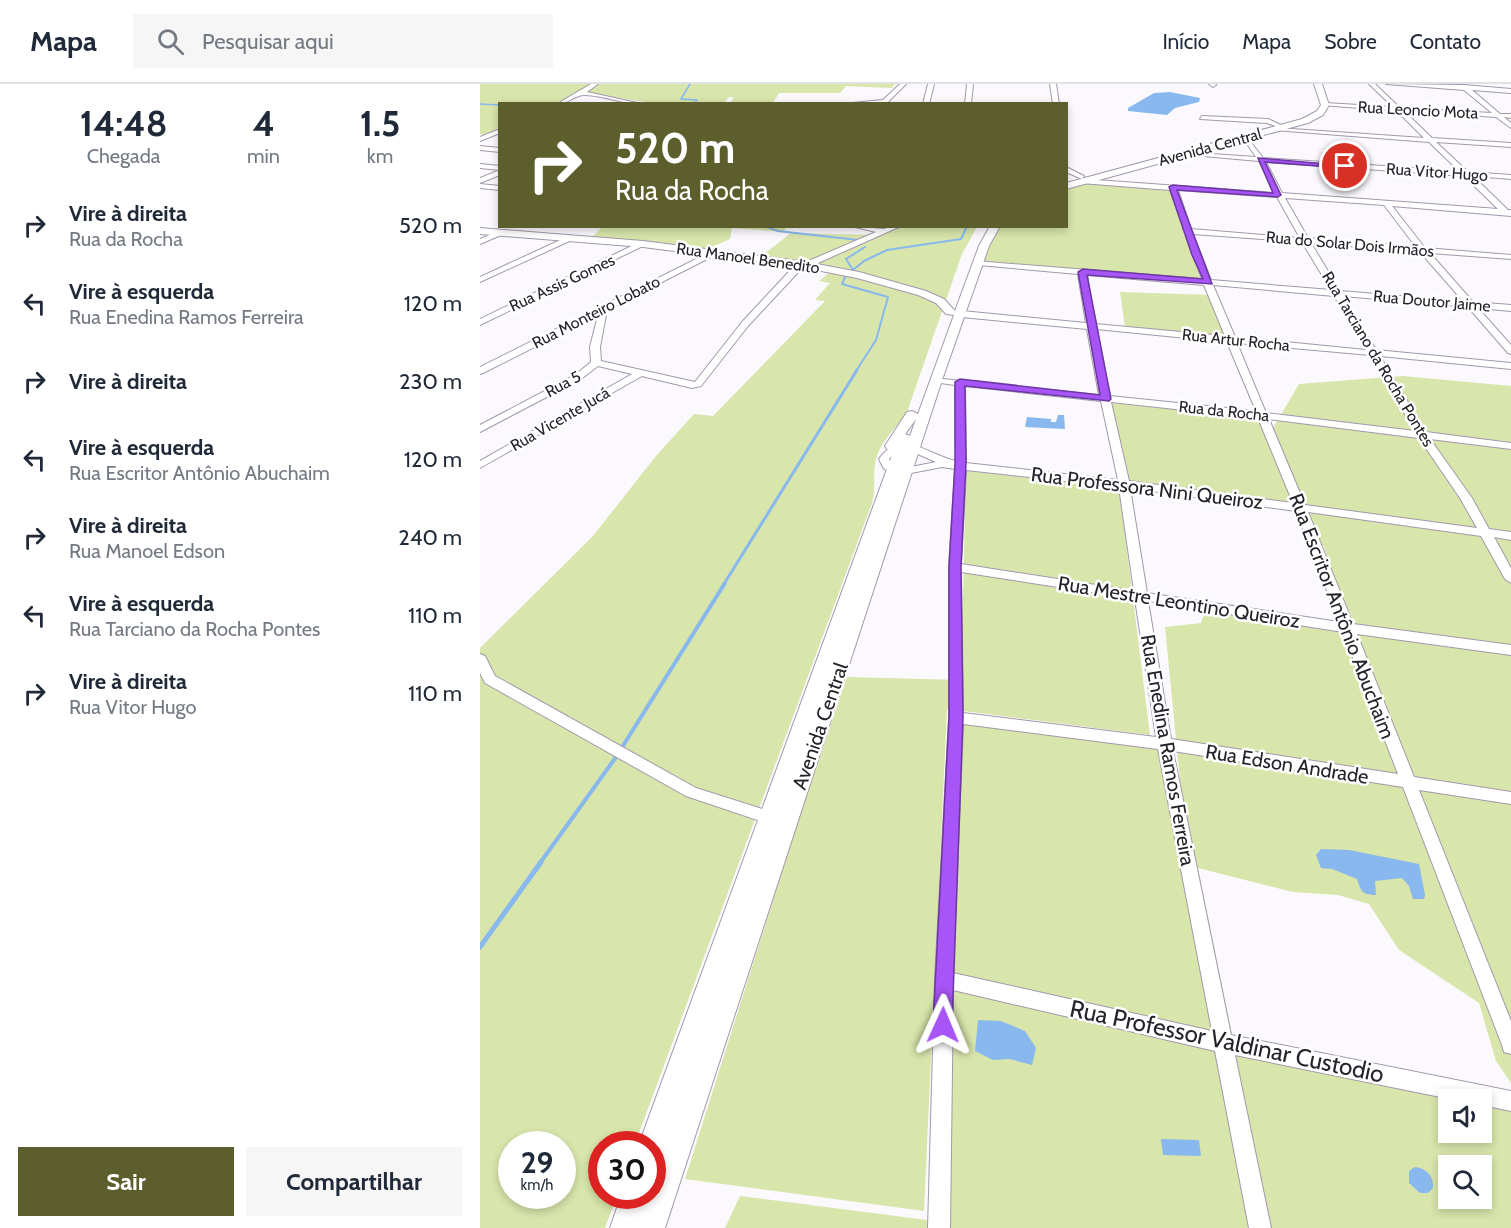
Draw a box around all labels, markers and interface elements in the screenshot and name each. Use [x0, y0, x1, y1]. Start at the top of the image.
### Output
search box [133, 14, 553, 68]
text: Mapa [30, 24, 97, 58]
icon: search [154, 25, 187, 58]
text: Pesquisar aqui [202, 28, 334, 55]
text: Início [1162, 29, 1209, 54]
text: Mapa [1242, 29, 1291, 54]
text: Sobre [1324, 29, 1377, 54]
text: Contato [1410, 29, 1481, 54]
street label: Rua Leoncio Mota [1357, 97, 1479, 123]
text: 14:48 [80, 101, 167, 145]
text: 4 [252, 101, 275, 145]
text: 1.5 [360, 101, 400, 145]
text: 520 m [615, 122, 735, 174]
street label: Avenida Central [1156, 124, 1264, 170]
icon: right [516, 126, 594, 204]
pin [1319, 140, 1370, 191]
text: Chegada [87, 144, 160, 168]
text: min [247, 144, 280, 168]
text: km [367, 144, 393, 168]
icon: arrive [1328, 149, 1361, 182]
street label: Rua Vitor Hugo [1385, 159, 1489, 185]
text: Rua da Rocha [615, 174, 769, 207]
text: Vire à direita [69, 200, 187, 227]
icon: right [18, 209, 51, 242]
text: 520 m [399, 212, 462, 239]
text: Rua da Rocha [69, 227, 183, 251]
street label: Rua do Solar Dois Irmãos [1265, 227, 1435, 261]
street label: Rua Manoel Benedito [675, 239, 821, 277]
street label: Rua Assis Gomes [506, 250, 618, 316]
street label: Rua Tarciano da Rocha Pontes [1318, 268, 1438, 450]
street label: Rua Monteiro Lobato [529, 271, 663, 352]
text: Vire à esquerda [69, 278, 214, 305]
street label: Rua Doutor Jaime [1372, 286, 1492, 316]
icon: left [18, 287, 51, 320]
text: 120 m [404, 290, 462, 317]
text: Rua Enedina Ramos Ferreira [69, 305, 304, 329]
street label: Rua Artur Rocha [1181, 325, 1291, 355]
icon: right [18, 365, 51, 398]
street label: Rua 5 [542, 367, 584, 401]
text: Vire à direita [69, 368, 187, 395]
text: 230 m [399, 368, 462, 395]
street label: Rua Vicente Jucá [507, 383, 613, 455]
street label: Rua da Rocha [1178, 397, 1271, 425]
text: Vire à esquerda [69, 434, 214, 461]
icon: left [18, 443, 51, 476]
text: 120 m [404, 446, 462, 473]
text: Rua Escritor Antônio Abuchaim [69, 461, 330, 485]
street label: Rua Professora Nini Queiroz [1030, 462, 1264, 514]
street label: Rua Escritor Antônio Abuchaim [1284, 490, 1400, 742]
text: Vire à direita [69, 512, 187, 539]
icon: right [18, 521, 51, 554]
text: 240 m [398, 524, 462, 551]
text: Rua Manoel Edson [69, 539, 225, 563]
street label: Rua Mestre Leontino Queiroz [1056, 571, 1302, 633]
text: Vire à esquerda [69, 590, 214, 617]
icon: left [18, 599, 51, 632]
text: 110 m [408, 602, 462, 629]
text: Rua Tarciano da Rocha Pontes [69, 617, 320, 641]
street label: Rua Enedina Ramos Ferreira [1136, 632, 1200, 868]
street label: Avenida Central [787, 659, 853, 793]
text: Vire à direita [69, 668, 187, 695]
icon: right [18, 677, 51, 710]
text: 110 m [408, 680, 462, 707]
text: Rua Vitor Hugo [69, 695, 197, 719]
street label: Rua Edson Andrade [1204, 739, 1370, 789]
position arrow [911, 993, 975, 1057]
street label: Rua Professor Valdinar Custodio [1067, 994, 1387, 1088]
map controls [1438, 1089, 1492, 1209]
button: sound [1438, 1089, 1492, 1143]
speed limit sign: 30 [588, 1131, 666, 1209]
text: 29 [521, 1144, 553, 1181]
button: Sair [18, 1147, 234, 1216]
button: Compartilhar [246, 1147, 462, 1216]
button: search [1438, 1155, 1492, 1209]
text: km/h [521, 1176, 553, 1194]

